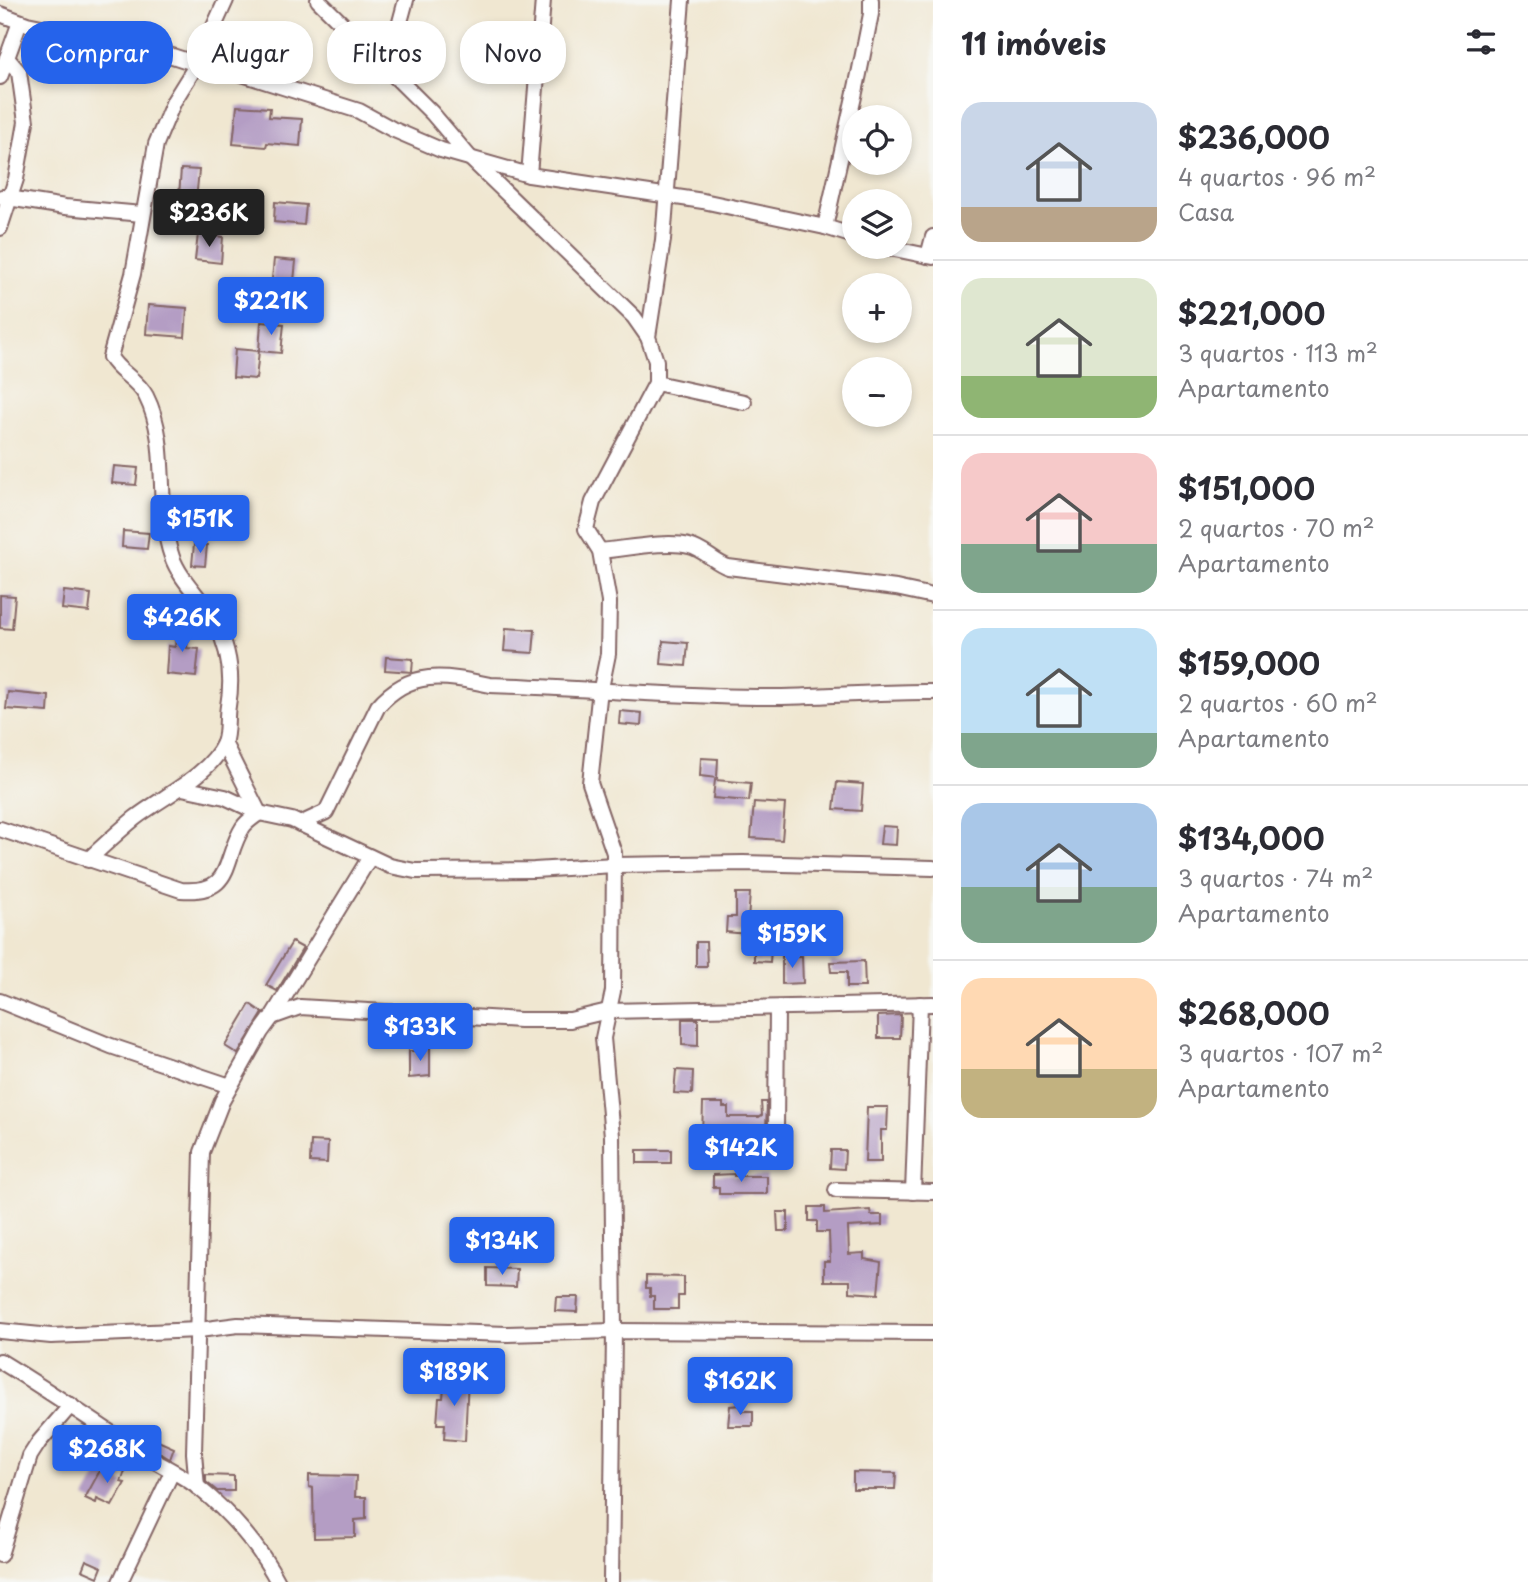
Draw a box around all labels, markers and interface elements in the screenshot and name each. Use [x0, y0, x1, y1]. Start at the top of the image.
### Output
text: 11 imóveis [961, 20, 1106, 65]
chip: Comprar [21, 21, 173, 84]
chip: Alugar [187, 21, 313, 84]
chip: Filtros [327, 21, 446, 84]
chip: Novo [460, 21, 566, 84]
icon: filters [1462, 23, 1500, 61]
map controls [842, 105, 912, 427]
button: locate [842, 105, 912, 175]
text: $236,000 [1178, 114, 1330, 159]
icon: home [1017, 130, 1101, 214]
text: 4 quartos · 96 m² [1178, 159, 1376, 194]
button: layers [842, 189, 912, 259]
pin: $236K [160, 190, 258, 249]
text: $236K [169, 194, 249, 229]
text: Casa [1178, 194, 1234, 229]
button: + [842, 273, 912, 343]
pin: $221K [222, 278, 320, 337]
text: $221K [234, 282, 308, 317]
text: $221,000 [1178, 290, 1325, 335]
icon: home [1017, 306, 1101, 390]
text: 3 quartos · 113 m² [1178, 335, 1378, 370]
button: − [842, 357, 912, 427]
text: Apartamento [1178, 370, 1330, 405]
text: $151,000 [1178, 465, 1315, 510]
icon: home [1017, 481, 1101, 565]
pin: $151K [151, 496, 249, 555]
text: $151K [166, 500, 234, 535]
text: 2 quartos · 70 m² [1178, 510, 1375, 545]
text: Apartamento [1178, 545, 1330, 580]
pin: $426K [133, 594, 231, 654]
text: $426K [143, 599, 221, 634]
text: $159,000 [1178, 640, 1320, 685]
icon: home [1017, 656, 1101, 740]
text: 2 quartos · 60 m² [1178, 685, 1378, 720]
text: Apartamento [1178, 720, 1330, 755]
text: $134,000 [1178, 815, 1325, 860]
icon: home [1017, 831, 1101, 915]
text: 3 quartos · 74 m² [1178, 860, 1373, 895]
text: Apartamento [1178, 895, 1330, 930]
pin: $159K [743, 911, 841, 970]
text: $159K [757, 915, 827, 950]
text: $268,000 [1178, 990, 1330, 1035]
pin: $133K [371, 1004, 469, 1063]
icon: home [1017, 1006, 1101, 1090]
text: $133K [384, 1008, 456, 1043]
text: 3 quartos · 107 m² [1178, 1035, 1383, 1070]
text: Apartamento [1178, 1070, 1330, 1105]
pin: $142K [692, 1124, 790, 1184]
text: $142K [705, 1129, 778, 1164]
pin: $134K [453, 1218, 551, 1277]
text: $134K [465, 1222, 539, 1257]
pin: $189K [405, 1348, 503, 1408]
text: $189K [419, 1353, 489, 1388]
pin: $162K [691, 1358, 789, 1417]
text: $162K [704, 1362, 776, 1397]
pin: $268K [58, 1426, 156, 1485]
text: $268K [68, 1430, 146, 1465]

